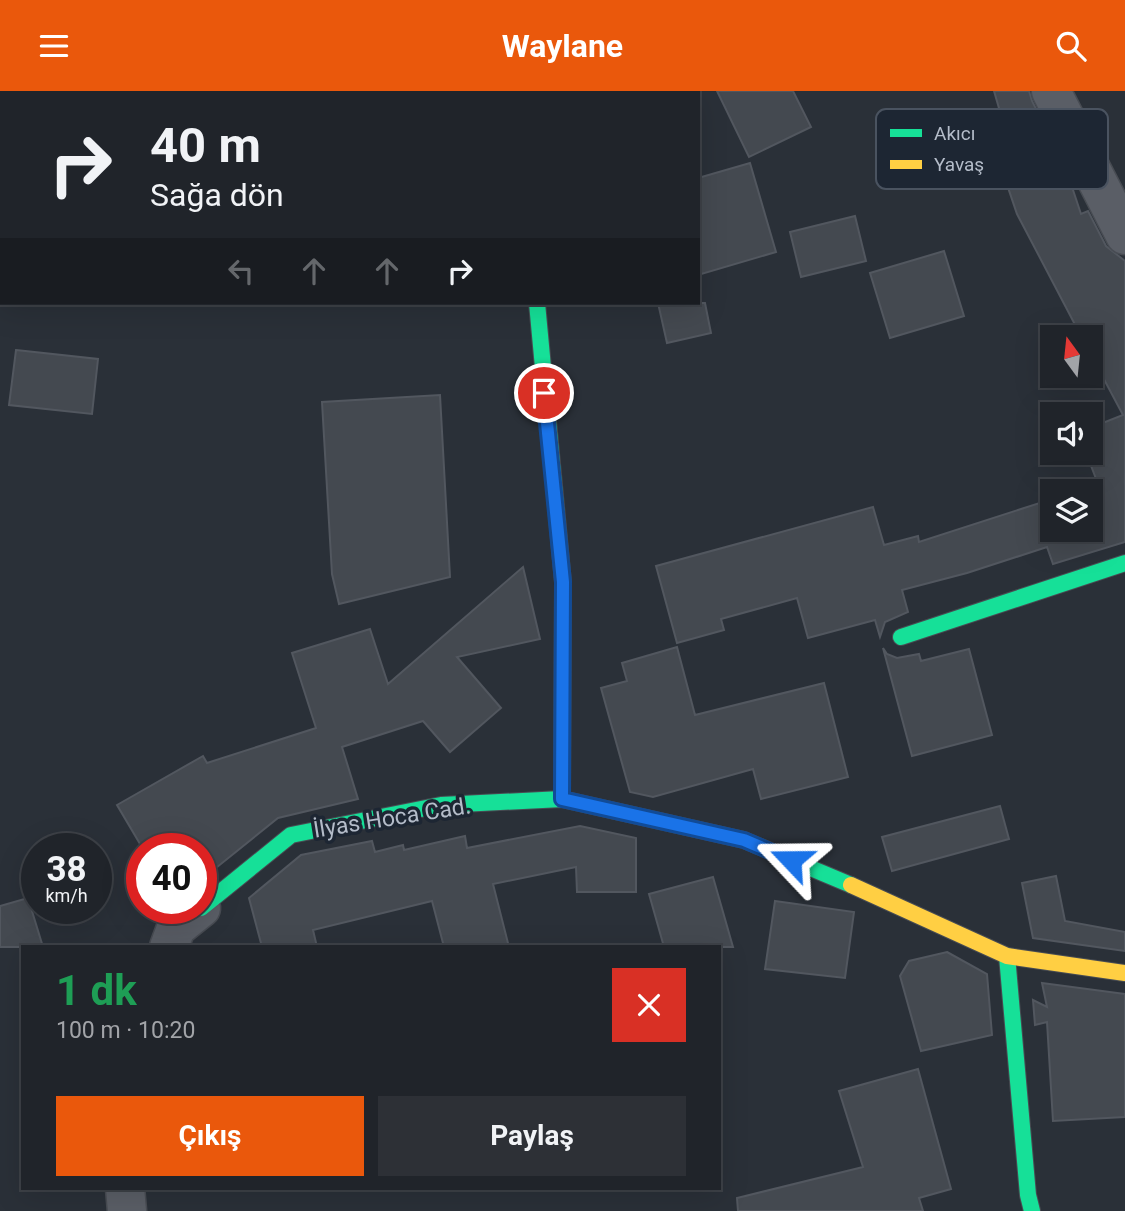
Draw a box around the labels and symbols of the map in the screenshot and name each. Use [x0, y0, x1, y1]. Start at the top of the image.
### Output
legend [876, 109, 1108, 189]
text: Akıcı [934, 122, 975, 145]
text: Yavaş [934, 153, 984, 176]
north arrow [1040, 325, 1102, 389]
pin [514, 363, 574, 423]
street label: İlyas Hoca Cad. [311, 792, 473, 844]
position arrow [754, 823, 828, 897]
speed limit sign: 40 [126, 833, 217, 924]

